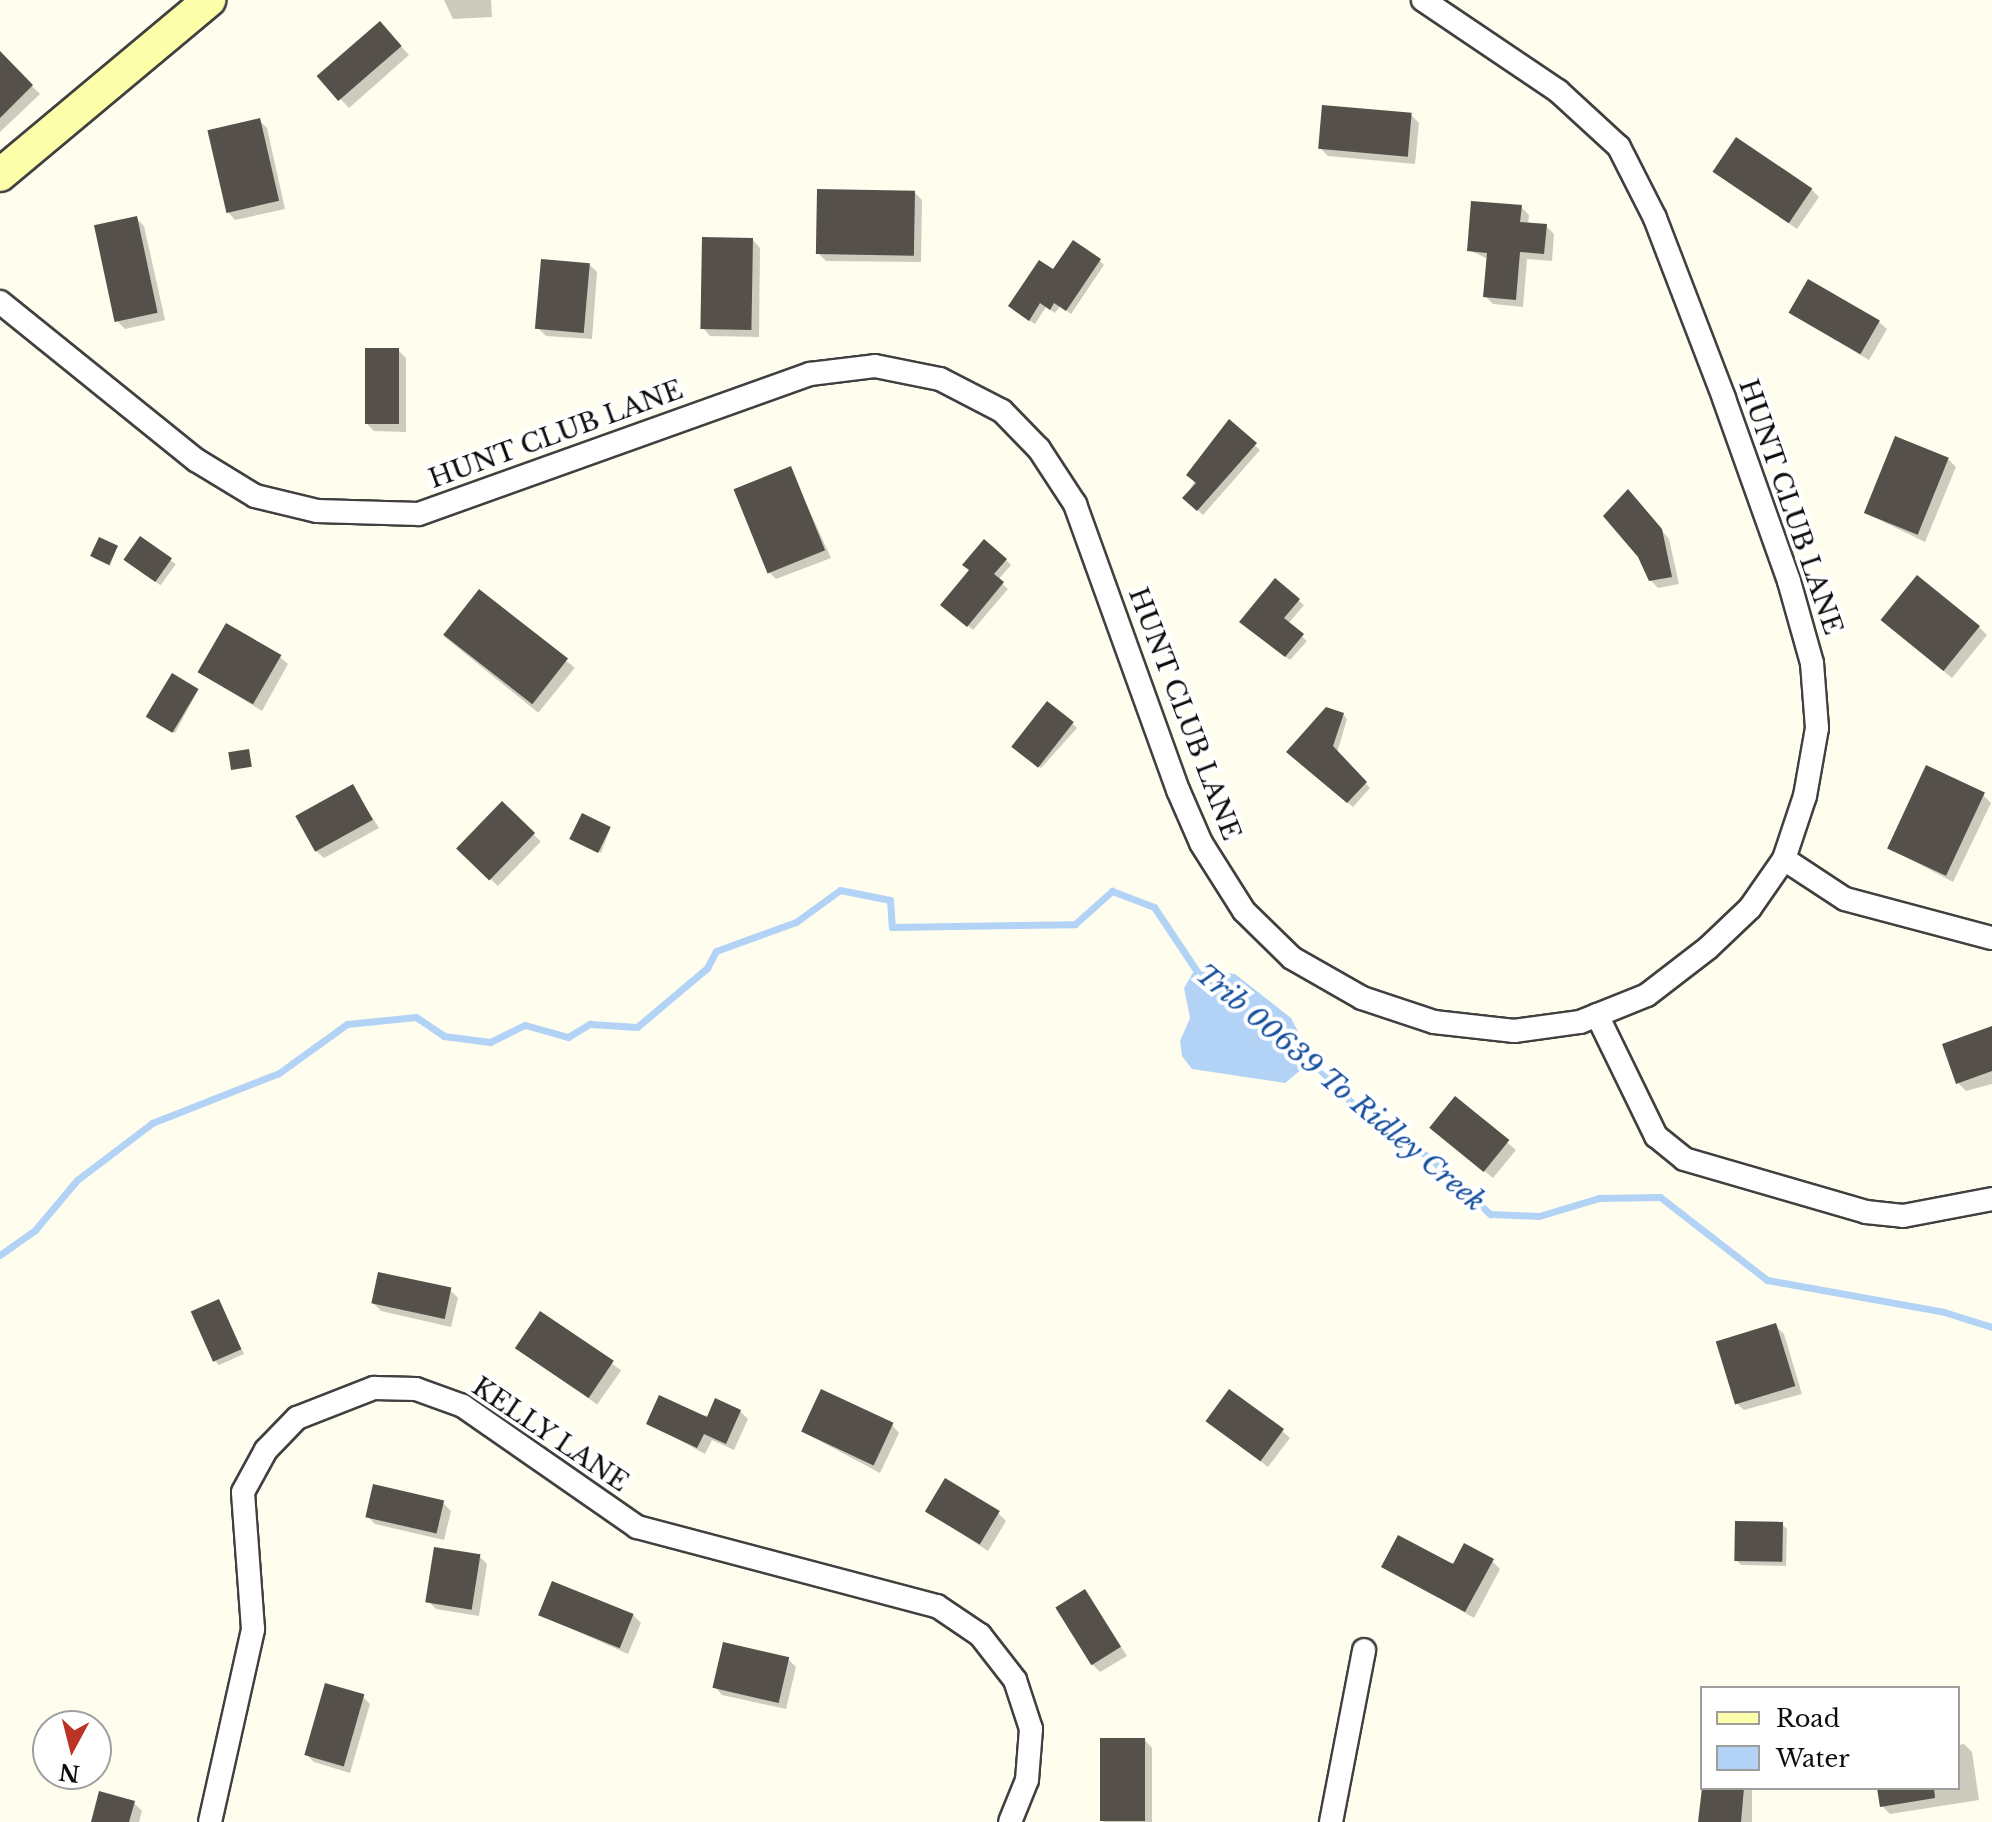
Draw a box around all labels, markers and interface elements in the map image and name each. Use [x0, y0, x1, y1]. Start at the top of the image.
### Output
street label: HUNT CLUB LANE [424, 374, 688, 496]
street label: HUNT CLUB LANE [1732, 375, 1848, 639]
street label: HUNT CLUB LANE [1121, 583, 1247, 845]
water label: Trib 00639 To Ridley Creek [1188, 957, 1492, 1219]
street label: KELLY LANE [466, 1371, 634, 1499]
legend [1700, 1686, 1960, 1790]
text: Road [1776, 1704, 1840, 1733]
north arrow [32, 1710, 112, 1790]
text: Water [1776, 1744, 1850, 1773]
text: N [57, 1758, 81, 1787]

